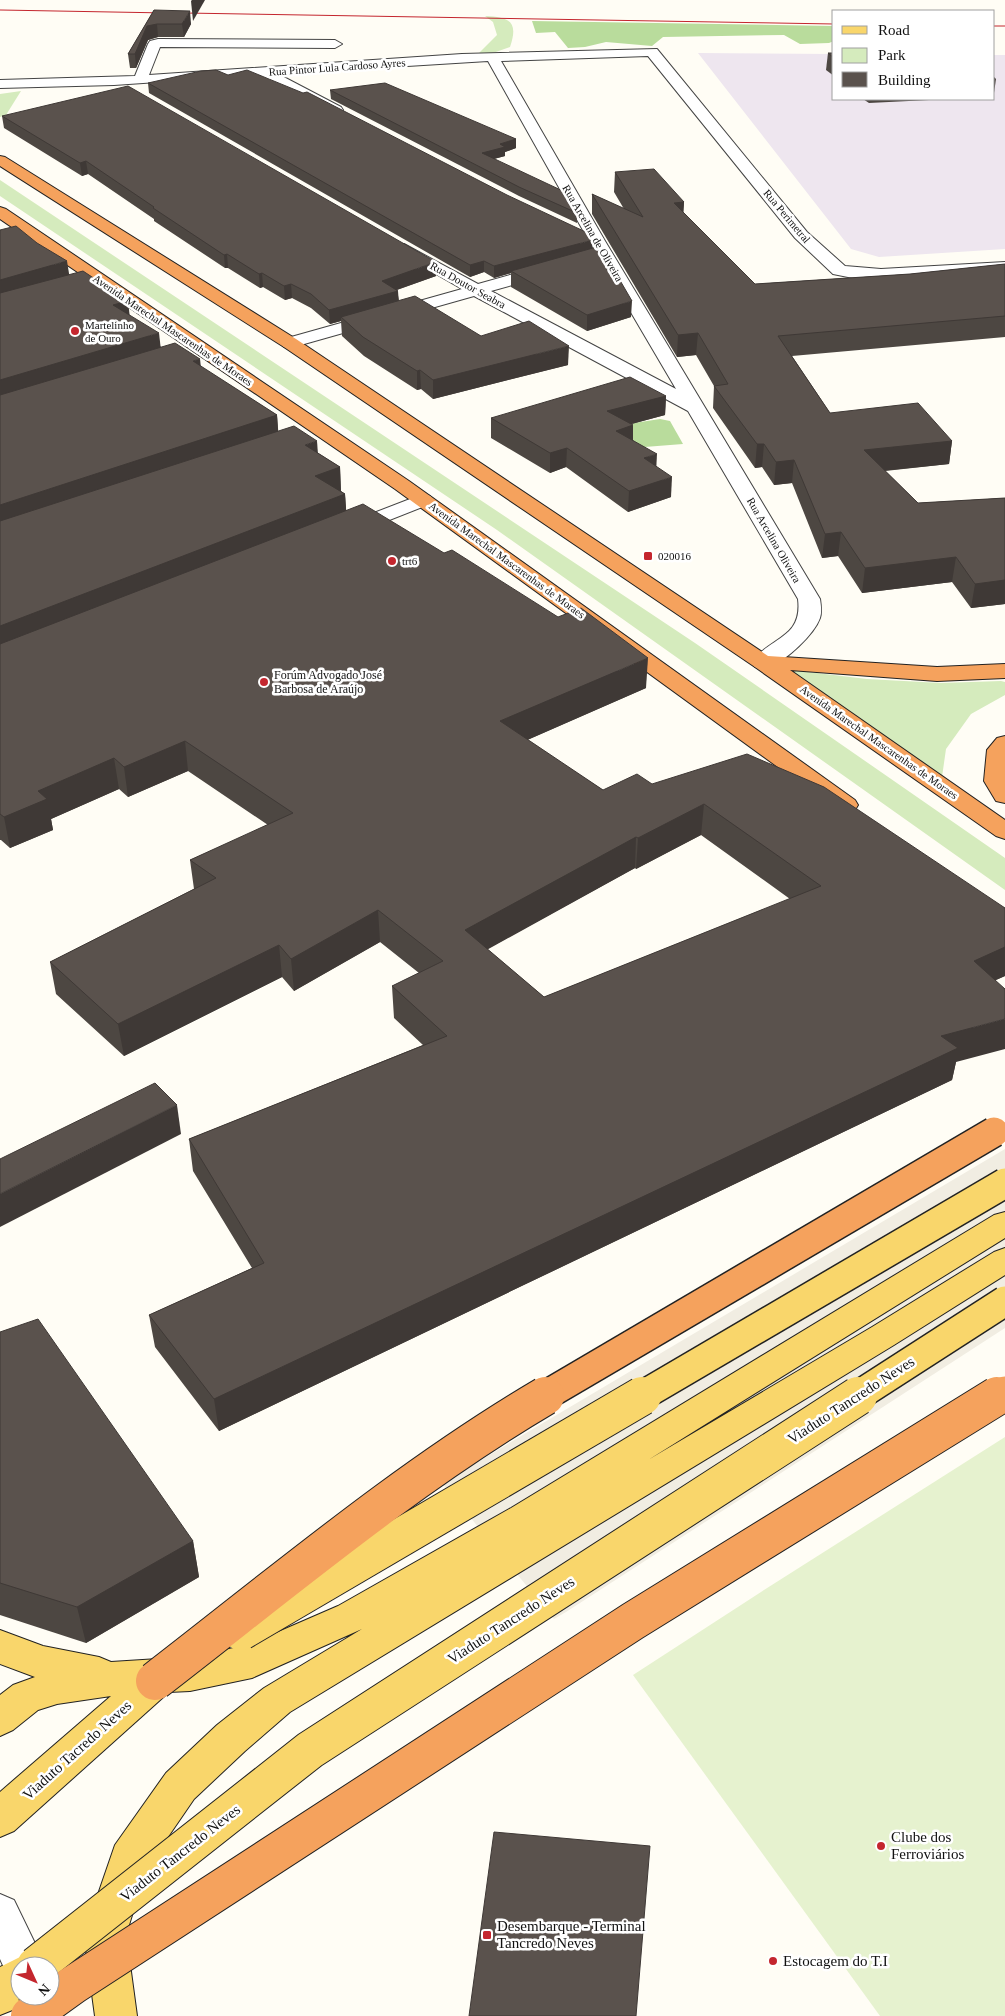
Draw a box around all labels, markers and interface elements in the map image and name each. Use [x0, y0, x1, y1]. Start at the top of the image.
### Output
legend [832, 10, 995, 100]
text: Road [878, 22, 910, 38]
text: Park [878, 47, 906, 63]
street label: Rua Pintor Lula Cardoso Ayres [268, 56, 406, 78]
text: Building [878, 72, 931, 88]
street label: Rua Arcelina de Oliveira [560, 183, 626, 284]
street label: Rua Perimetral [761, 187, 813, 245]
street label: Rua Doutor Seabra [428, 259, 508, 311]
street label: Avenida Marechal Mascarenhas de Moraes [91, 272, 255, 388]
place label: Martelinho de Ouro [85, 319, 134, 344]
marker: Martelinho de Ouro [69, 325, 81, 337]
street label: Rua Arcelina Oliveira [745, 495, 803, 585]
street label: Avenida Marechal Mascarenhas de Moraes [427, 499, 587, 621]
marker: 020016 [642, 550, 654, 562]
place label: 020016 [658, 550, 692, 562]
marker: trt6 [386, 555, 398, 567]
place label: trt6 [402, 555, 418, 567]
place label: Forúm Advogado José Barbosa de Araújo [274, 668, 382, 696]
marker: Forúm Advogado José Barbosa de Araújo [258, 676, 270, 688]
street label: Avenida Marechal Mascarenhas de Moraes [798, 683, 960, 801]
street label: Viaduto Tancredo Neves [785, 1353, 917, 1447]
street label: Viaduto Tancredo Neves [445, 1573, 577, 1667]
street label: Viaduto Tacredo Neves [20, 1697, 135, 1803]
street label: Viaduto Tancredo Neves [117, 1801, 243, 1905]
place label: Clube dos Ferroviários [891, 1829, 964, 1862]
marker: Clube dos Ferroviários [875, 1840, 887, 1852]
place label: Desembarque - Terminal Tancredo Neves [497, 1918, 646, 1951]
marker: Desembarque - Terminal Tancredo Neves [481, 1929, 493, 1941]
place label: Estocagem do T.I [783, 1953, 888, 1969]
marker: Estocagem do T.I [767, 1955, 779, 1967]
north arrow [10, 1956, 60, 2006]
text: N [35, 1981, 53, 1999]

